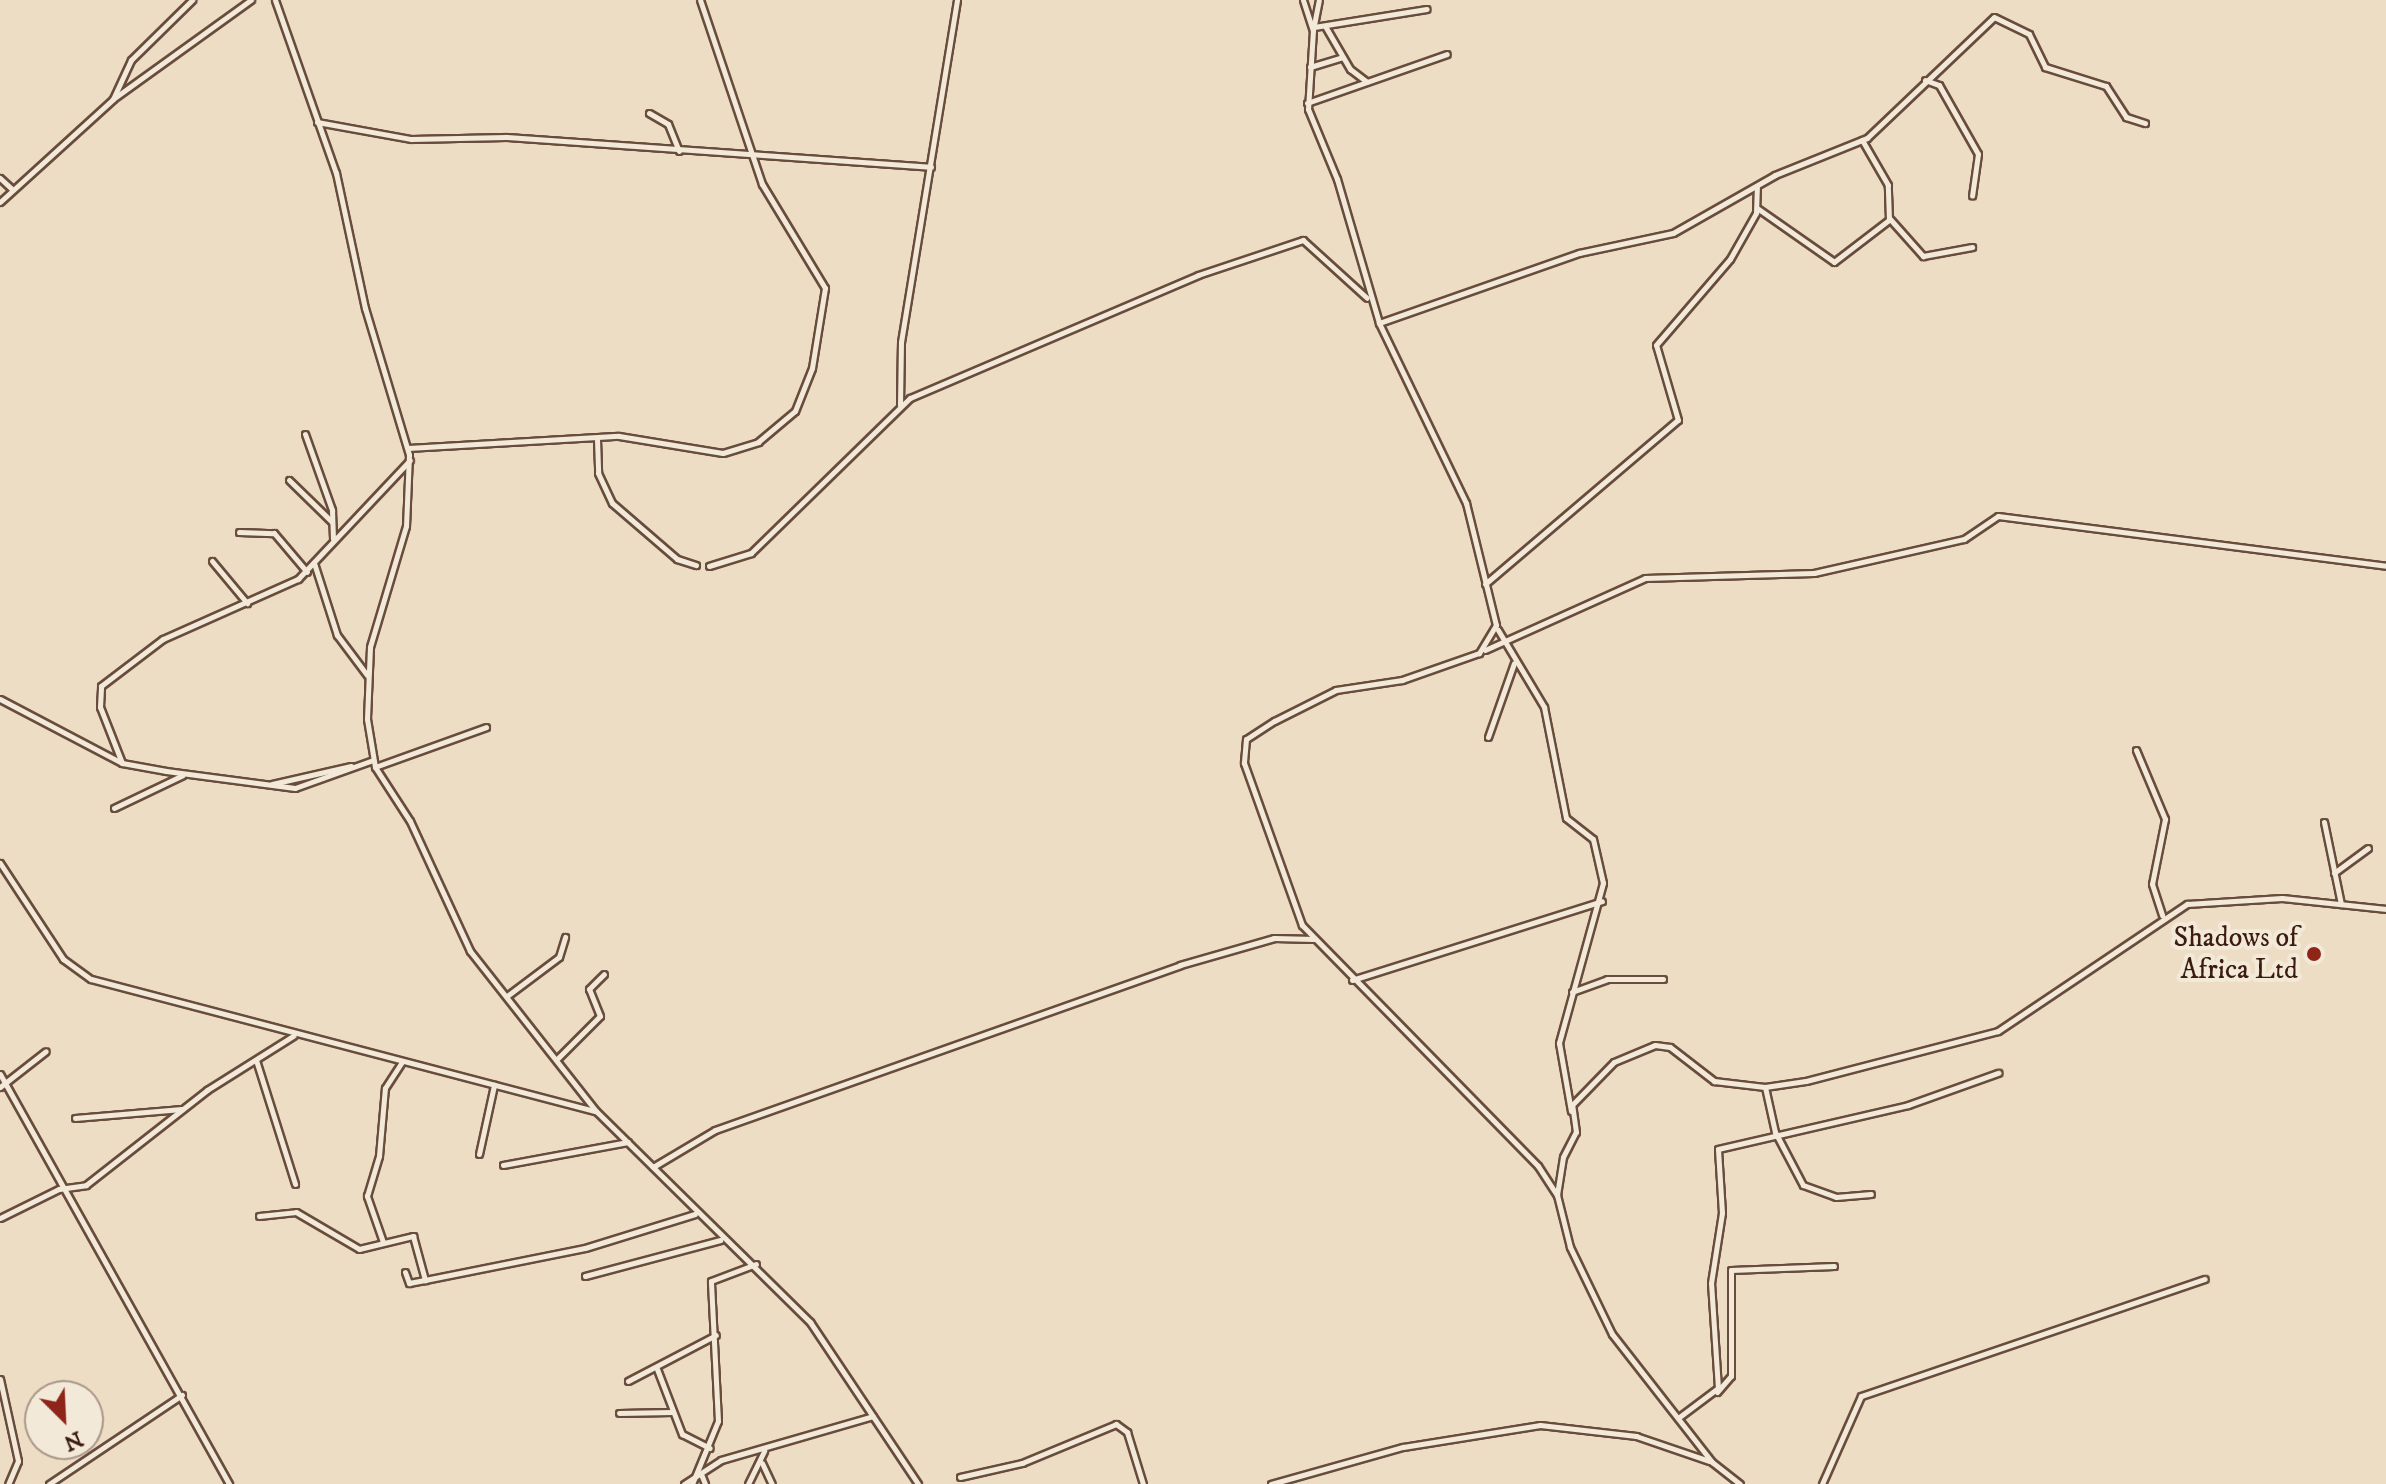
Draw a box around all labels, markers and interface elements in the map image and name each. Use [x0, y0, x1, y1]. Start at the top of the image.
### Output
place label: Shadows of Africa Ltd [2173, 921, 2298, 987]
marker: Shadows of Africa Ltd [2305, 945, 2323, 963]
north arrow [24, 1380, 104, 1460]
text: N [59, 1425, 87, 1457]

